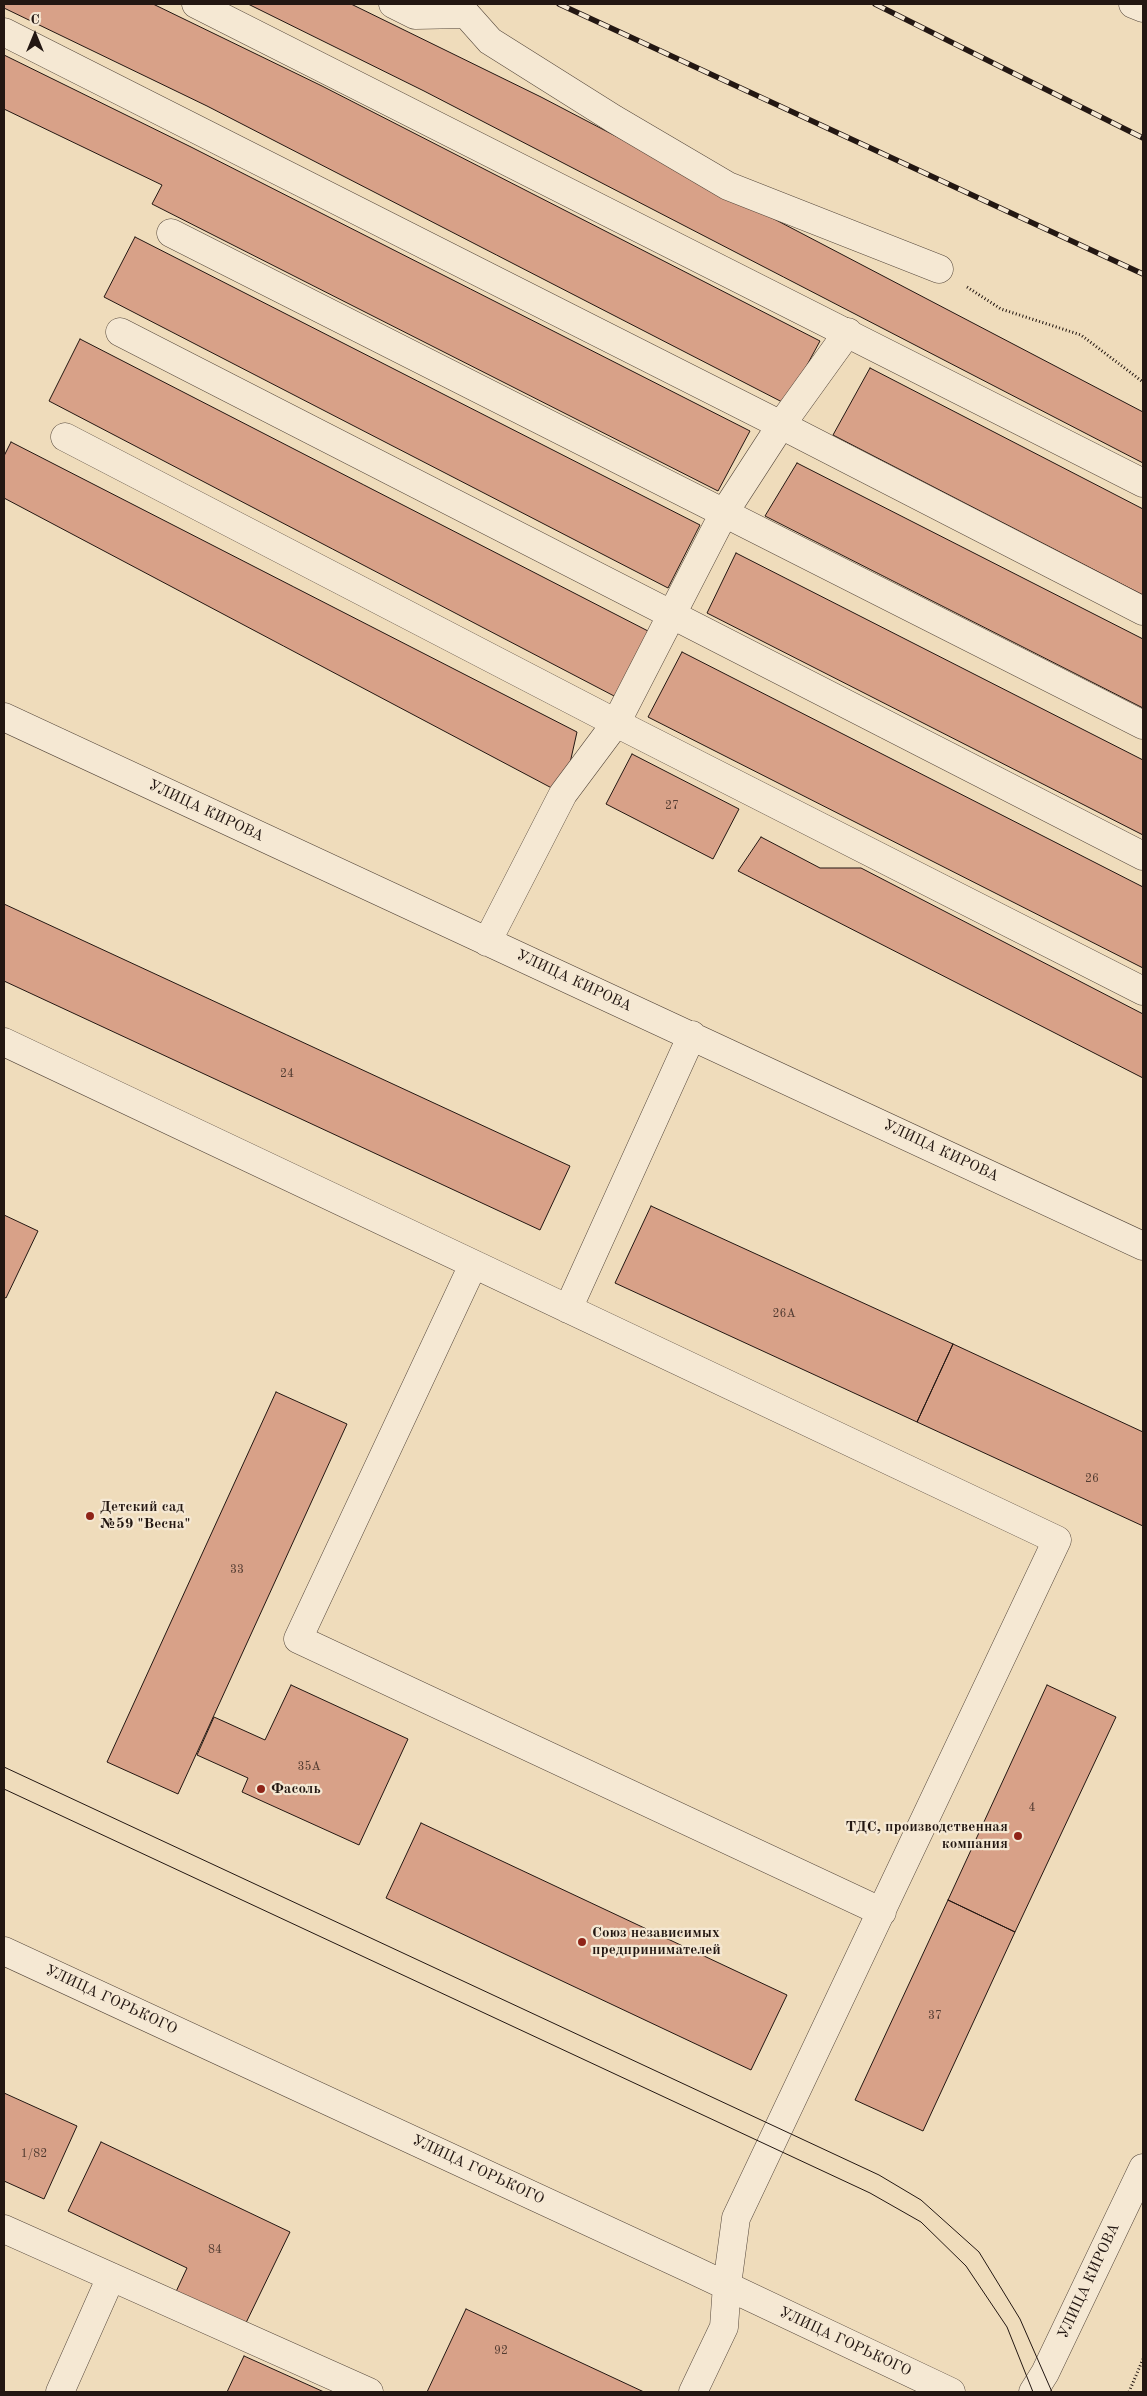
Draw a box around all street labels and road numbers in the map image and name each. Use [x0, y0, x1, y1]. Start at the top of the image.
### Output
street label: УЛИЦА КИРОВА [145, 776, 267, 846]
street label: УЛИЦА КИРОВА [513, 946, 635, 1016]
street label: УЛИЦА КИРОВА [880, 1116, 1002, 1186]
street label: УЛИЦА ГОРЬКОГО [42, 1961, 180, 2039]
street label: УЛИЦА ГОРЬКОГО [409, 2131, 547, 2209]
street label: УЛИЦА КИРОВА [1054, 2220, 1124, 2342]
street label: УЛИЦА ГОРЬКОГО [776, 2303, 914, 2381]

